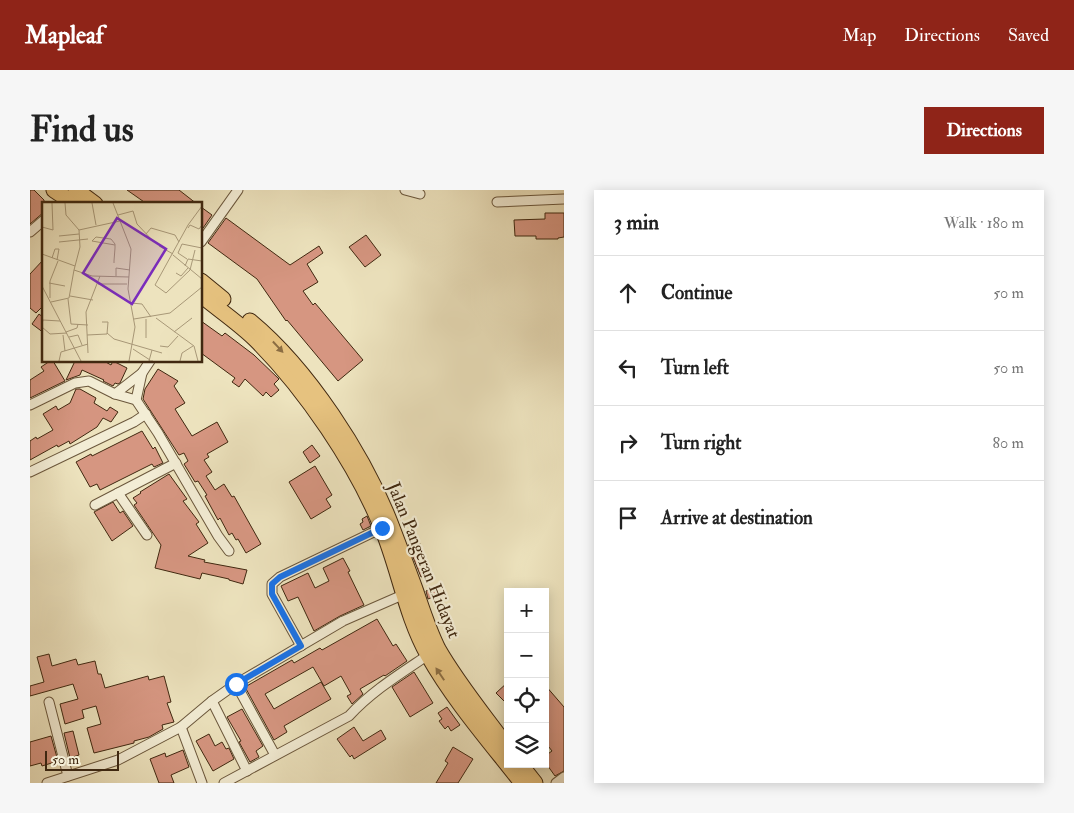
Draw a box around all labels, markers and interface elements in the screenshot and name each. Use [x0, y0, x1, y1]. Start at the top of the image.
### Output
text: Mapleaf [25, 20, 104, 51]
text: Map [843, 24, 876, 47]
text: Directions [904, 24, 980, 47]
text: Saved [1008, 24, 1049, 47]
button: Directions [924, 107, 1044, 154]
text: Find us [30, 108, 134, 152]
inset map [42, 202, 202, 362]
text: 3 min [614, 209, 659, 236]
text: Walk · 180 m [944, 213, 1024, 233]
icon: ahead [614, 279, 642, 307]
text: Continue [661, 281, 732, 305]
text: 50 m [993, 283, 1024, 303]
one-way arrow [272, 341, 284, 353]
icon: left [614, 354, 642, 382]
text: Turn left [661, 356, 729, 380]
text: 50 m [993, 358, 1024, 378]
icon: right [614, 429, 642, 457]
text: Turn right [661, 431, 741, 455]
text: 80 m [993, 433, 1024, 453]
street label: Jalan Pangeran Hidayat [381, 478, 465, 642]
icon: arrive [614, 504, 642, 532]
text: Arrive at destination [661, 506, 813, 530]
route end [371, 517, 394, 540]
map controls [504, 588, 549, 768]
button: + [504, 588, 549, 633]
button: − [504, 633, 549, 678]
one-way arrow [436, 667, 445, 681]
route start [225, 673, 248, 696]
button: locate [504, 678, 549, 723]
button: layers [504, 723, 549, 768]
scale bar [45, 748, 119, 771]
text: 50 m [52, 751, 79, 768]

